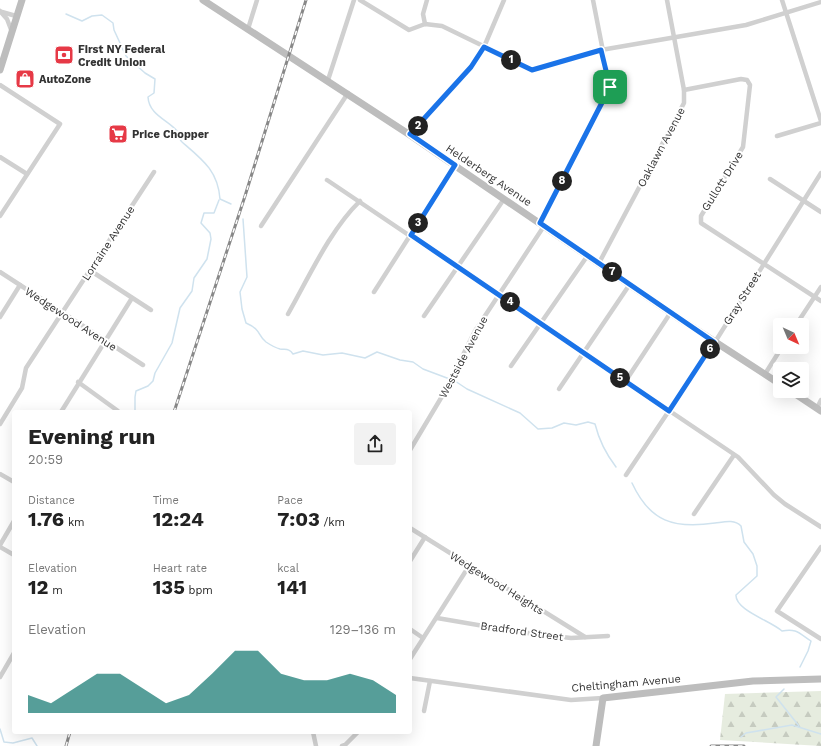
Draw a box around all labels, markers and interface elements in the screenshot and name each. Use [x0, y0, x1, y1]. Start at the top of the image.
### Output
place label: First NY Federal Credit Union [78, 43, 165, 69]
bank icon: First NY Federal Credit Union [53, 44, 75, 66]
pin: 1 [501, 50, 521, 70]
text: 1 [509, 53, 513, 66]
shop icon: AutoZone [14, 68, 36, 90]
pin [593, 70, 627, 104]
place label: AutoZone [39, 73, 91, 86]
icon: arrive [599, 76, 621, 98]
street label: Oaklawn Avenue [635, 105, 688, 189]
pin: 2 [408, 116, 428, 136]
text: 2 [415, 119, 421, 132]
supermarket icon: Price Chopper [107, 123, 129, 145]
place label: Price Chopper [132, 128, 209, 141]
street label: Helderberg Avenue [443, 142, 534, 209]
street label: Gullott Drive [699, 149, 746, 213]
pin: 8 [552, 171, 572, 191]
text: 8 [559, 174, 565, 187]
street label: Lorraine Avenue [79, 204, 137, 283]
pin: 3 [408, 213, 428, 233]
text: 3 [415, 216, 421, 229]
pin: 7 [602, 262, 622, 282]
text: 7 [609, 265, 615, 278]
street label: Gray Street [721, 269, 764, 327]
street label: Wedgewood Avenue [22, 285, 119, 354]
pin: 4 [500, 292, 520, 312]
text: 4 [506, 295, 514, 308]
street label: Westside Avenue [436, 314, 491, 401]
north arrow [773, 318, 809, 354]
map controls [773, 318, 809, 398]
pin: 6 [700, 339, 720, 359]
text: 6 [707, 342, 713, 355]
button: layers [773, 362, 809, 398]
pin: 5 [610, 368, 630, 388]
text: 5 [617, 371, 623, 384]
button: share [354, 423, 396, 465]
text: Evening run [28, 424, 156, 449]
text: 20:59 [28, 452, 63, 467]
text: Distance [28, 494, 75, 507]
text: Time [153, 494, 179, 507]
text: Pace [277, 494, 303, 507]
text: 1.76 [28, 507, 64, 531]
text: 12:24 [153, 507, 204, 531]
text: 7:03 [277, 507, 320, 531]
text: km [64, 516, 85, 529]
text: /km [320, 516, 345, 529]
street label: Wedgewood Heights [447, 549, 546, 618]
text: Elevation [28, 562, 77, 575]
text: Heart rate [153, 562, 207, 575]
text: kcal [277, 562, 299, 575]
text: 12 [28, 575, 49, 599]
text: 135 [153, 575, 185, 599]
text: 141 [277, 575, 307, 599]
text: m [49, 584, 63, 597]
text: bpm [185, 584, 213, 597]
street label: Bradford Street [480, 619, 565, 644]
text: Elevation [28, 622, 86, 637]
text: 129–136 m [330, 622, 396, 637]
street label: Cheltingham Avenue [571, 672, 681, 695]

